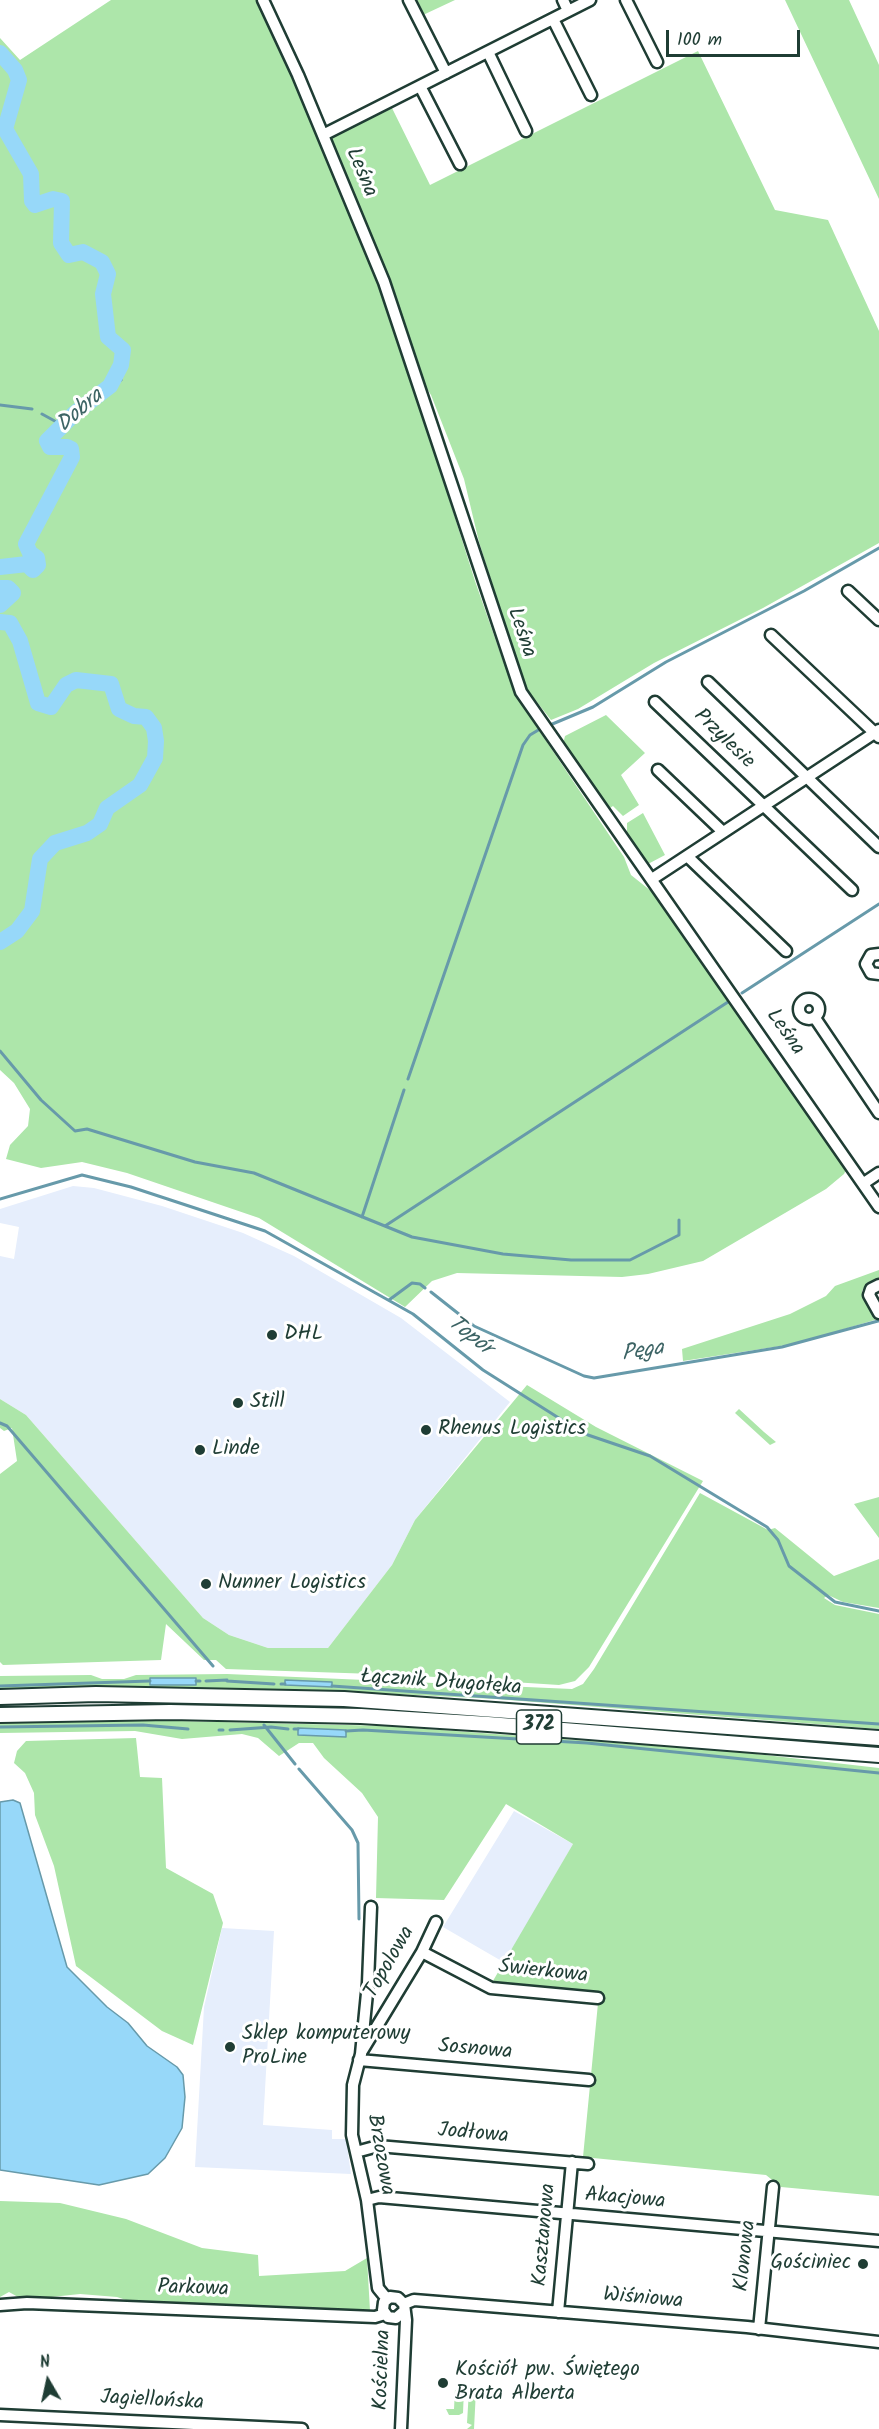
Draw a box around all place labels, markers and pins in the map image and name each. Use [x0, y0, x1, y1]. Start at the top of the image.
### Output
place label: DHL [284, 1322, 323, 1348]
marker: DHL [265, 1328, 279, 1342]
place label: Still [250, 1390, 285, 1416]
marker: Still [231, 1396, 245, 1410]
place label: Rhenus Logistics [438, 1417, 586, 1443]
marker: Rhenus Logistics [419, 1423, 433, 1437]
place label: Linde [212, 1437, 260, 1463]
marker: Linde [193, 1443, 207, 1457]
place label: Nunner Logistics [218, 1571, 366, 1597]
marker: Nunner Logistics [199, 1577, 213, 1591]
place label: Sklep komputerowy ProLine [242, 2022, 410, 2072]
marker: Sklep komputerowy ProLine [223, 2040, 237, 2054]
place label: Gościniec [770, 2251, 851, 2277]
marker: Gościniec [856, 2257, 870, 2271]
place label: Kościół pw. Świętego Brata Alberta [455, 2358, 640, 2408]
marker: Kościół pw. Świętego Brata Alberta [436, 2376, 450, 2390]

